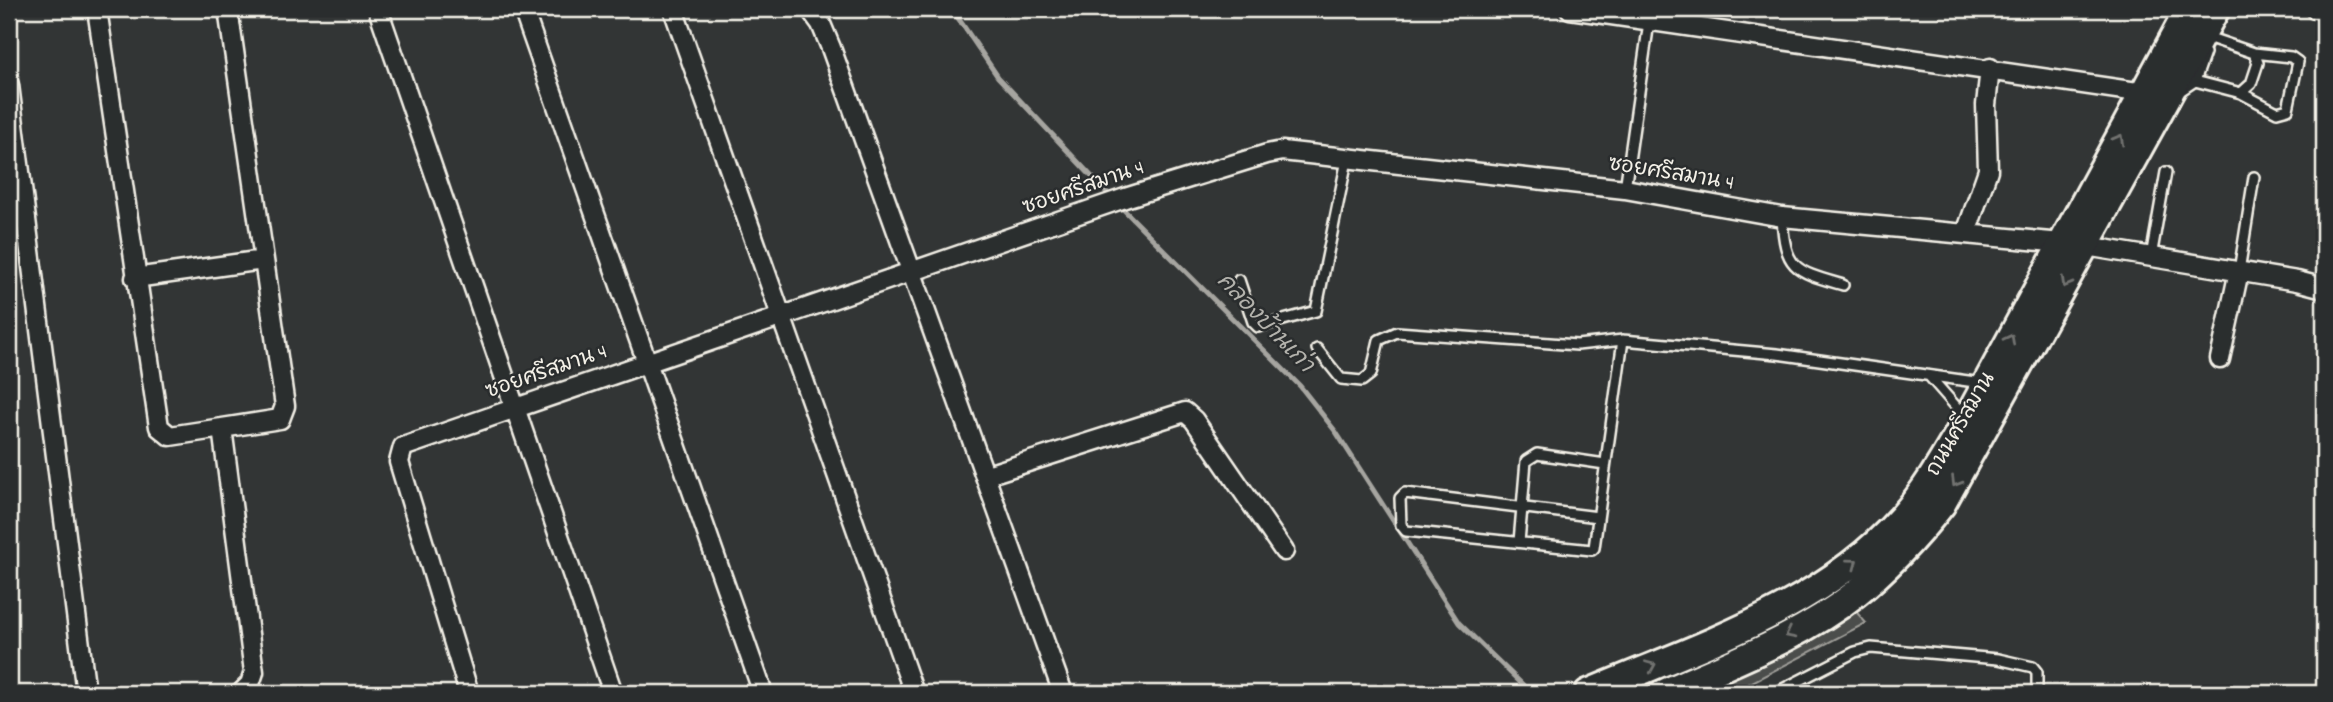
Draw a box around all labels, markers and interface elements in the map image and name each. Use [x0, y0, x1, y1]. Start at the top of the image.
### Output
one-way arrow [2110, 134, 2124, 146]
street label: ซอยศรีสมาน 4 [1606, 150, 1736, 200]
street label: ซอยศรีสมาน 4 [1019, 154, 1149, 224]
water label: คลองบ้านเก่า [1208, 266, 1322, 383]
one-way arrow [2061, 276, 2074, 289]
one-way arrow [2002, 334, 2015, 346]
street label: ซอยศรีสมาน 4 [482, 338, 612, 408]
street label: ถนนศรีสมาน [1920, 367, 2004, 482]
one-way arrow [1951, 475, 1964, 488]
one-way arrow [1845, 559, 1858, 571]
one-way arrow [1785, 625, 1797, 639]
one-way arrow [1644, 661, 1656, 675]

